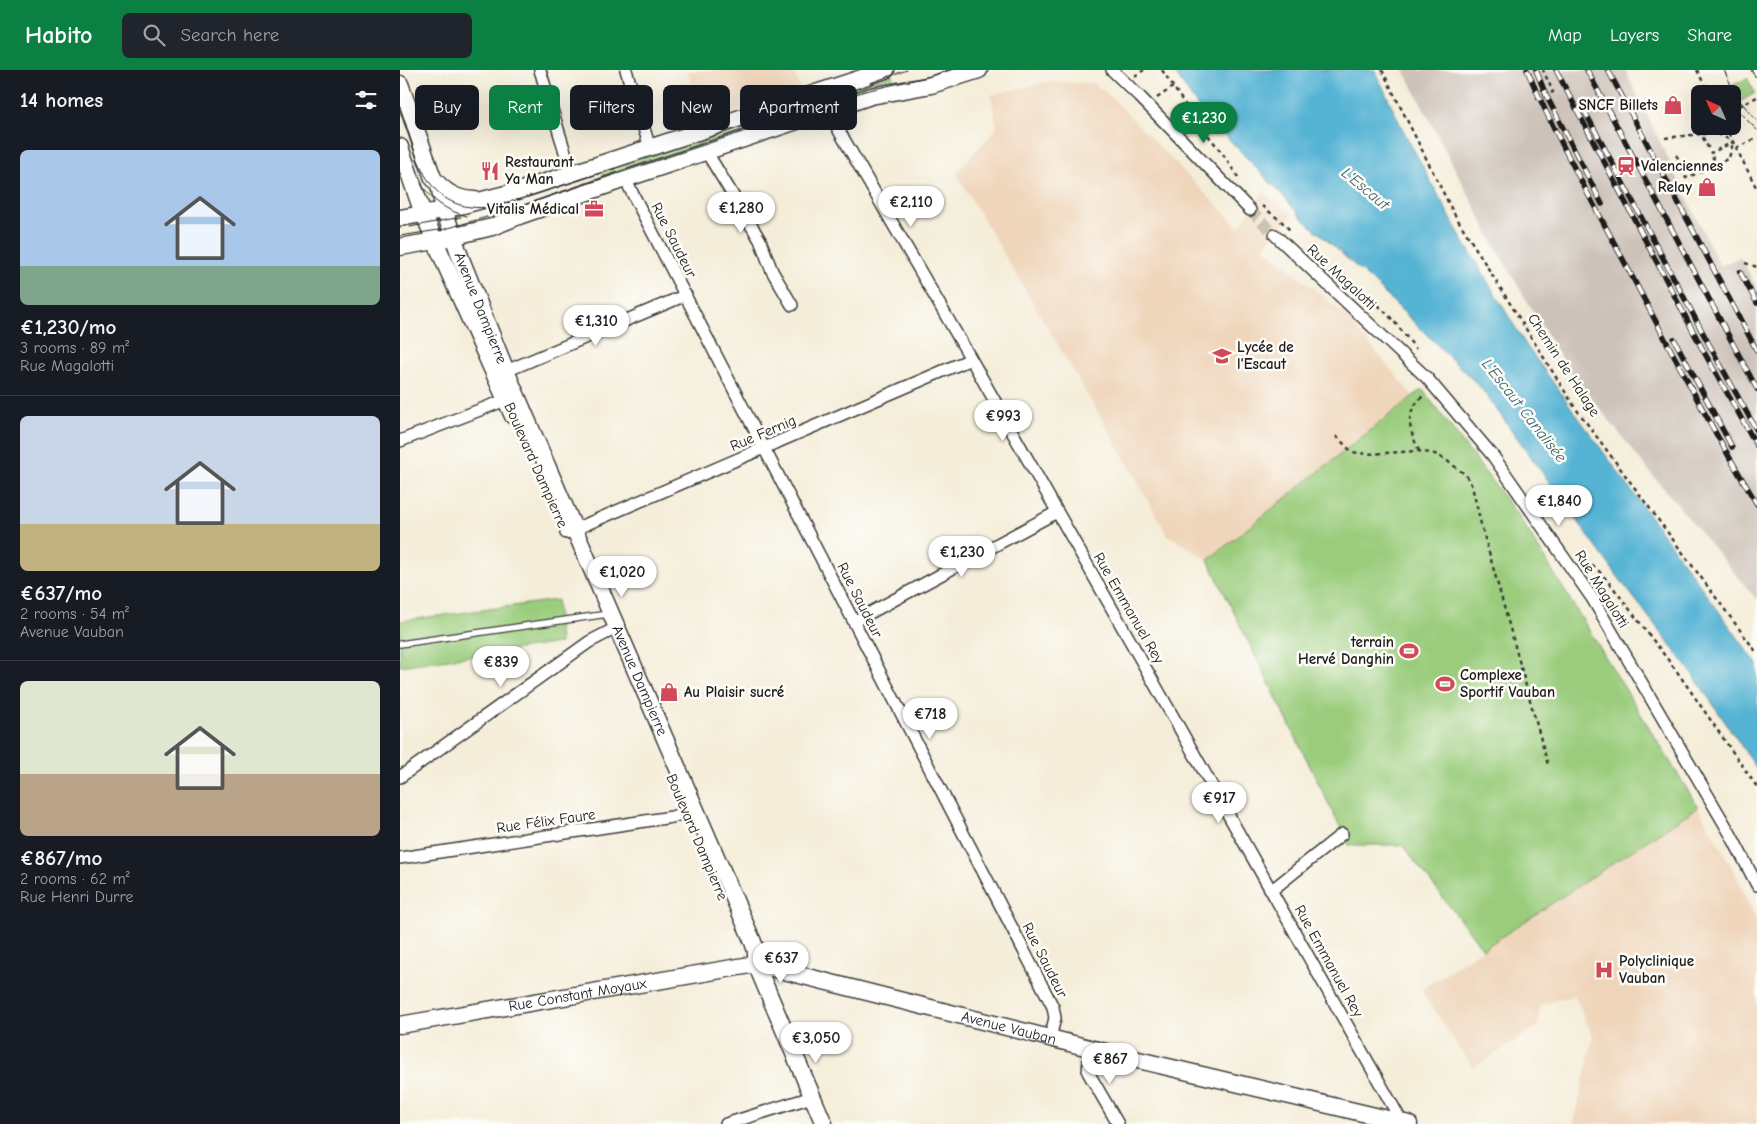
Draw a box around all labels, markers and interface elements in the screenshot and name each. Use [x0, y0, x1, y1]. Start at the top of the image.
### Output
search box [122, 13, 472, 58]
text: Habito [25, 21, 92, 49]
icon: search [140, 21, 168, 49]
text: Search here [180, 24, 279, 46]
text: Map [1548, 25, 1582, 46]
text: Layers [1610, 25, 1659, 46]
text: Share [1687, 25, 1732, 46]
chip: Buy [415, 85, 479, 130]
chip: Rent [489, 85, 560, 130]
chip: Filters [570, 85, 653, 130]
chip: New [663, 85, 730, 130]
chip: Apartment [740, 85, 857, 130]
north arrow [1691, 85, 1741, 135]
map controls [1691, 85, 1741, 135]
icon: filters [352, 86, 380, 114]
text: 14 homes [20, 88, 103, 112]
shop icon: SNCF Billets [1662, 94, 1684, 116]
place label: SNCF Billets [1578, 96, 1658, 114]
pin: €1,230 [1163, 102, 1245, 144]
text: €1,230 [1181, 109, 1227, 127]
place label: Restaurant Ya Man [505, 153, 575, 188]
station icon: Valenciennes [1615, 155, 1637, 177]
place label: Valenciennes [1641, 157, 1723, 175]
restaurant icon: Restaurant Ya Man [479, 160, 501, 182]
water label: L'Escaut [1338, 164, 1393, 214]
shop icon: Relay [1696, 176, 1718, 198]
place label: Relay [1658, 178, 1692, 196]
icon: home [155, 183, 245, 273]
pin: €2,110 [870, 186, 952, 228]
pin: €1,280 [700, 191, 782, 234]
text: €2,110 [889, 193, 933, 211]
office icon: Vitalis Médical [583, 198, 605, 220]
street label: Rue Saudeur [647, 199, 701, 281]
text: €1,280 [718, 199, 764, 217]
place label: Vitalis Médical [487, 200, 579, 218]
street label: Rue Magalotti [1304, 240, 1380, 314]
street label: Avenue Dampierre [450, 250, 511, 367]
pin: €1,310 [555, 304, 637, 347]
street label: Chemin de Halage [1524, 310, 1604, 420]
text: €1,310 [574, 312, 618, 330]
text: €1,230/mo [20, 315, 116, 339]
place label: Lycée de l'Escaut [1237, 338, 1294, 373]
text: 3 rooms · 89 m² [20, 339, 129, 357]
school or university icon: Lycée de l'Escaut [1211, 345, 1233, 367]
water label: L'Escaut Canalisée [1478, 355, 1570, 466]
text: Rue Magalotti [20, 357, 114, 375]
street label: Boulevard Dampierre [500, 399, 572, 531]
pin: €993 [973, 400, 1033, 442]
text: €993 [985, 407, 1021, 425]
street label: Rue Fernig [727, 411, 799, 455]
icon: home [155, 448, 245, 538]
pin: €1,840 [1518, 484, 1600, 527]
text: €1,840 [1536, 492, 1582, 510]
pin: €1,230 [921, 536, 1003, 578]
text: €1,230 [939, 543, 985, 561]
street label: Rue Magalotti [1571, 547, 1633, 631]
street label: Rue Emmanuel Rey [1090, 549, 1168, 667]
pin: €1,020 [581, 556, 663, 598]
street label: Rue Saudeur [833, 559, 887, 641]
text: €1,020 [599, 563, 645, 581]
text: €637/mo [20, 581, 102, 605]
text: 2 rooms · 54 m² [20, 605, 129, 623]
street label: Avenue Dampierre [608, 622, 672, 739]
text: Avenue Vauban [20, 623, 124, 641]
place label: terrain Hervé Danghin [1298, 633, 1394, 668]
sports icon: terrain Hervé Danghin [1398, 640, 1420, 662]
pin: €839 [471, 646, 531, 688]
text: €839 [483, 653, 519, 671]
place label: Complexe Sportif Vauban [1460, 666, 1555, 701]
sports icon: Complexe Sportif Vauban [1434, 673, 1456, 695]
shop icon: Au Plaisir sucré [658, 681, 680, 703]
place label: Au Plaisir sucré [684, 683, 784, 701]
pin: €718 [900, 698, 960, 740]
text: €718 [914, 705, 946, 723]
icon: home [155, 713, 245, 803]
street label: Boulevard Dampierre [662, 771, 732, 903]
pin: €917 [1189, 782, 1249, 824]
text: €917 [1203, 789, 1235, 807]
street label: Rue Félix Faure [495, 805, 597, 837]
text: €867/mo [20, 846, 102, 870]
text: 2 rooms · 62 m² [20, 870, 130, 888]
text: Rue Henri Durre [20, 888, 134, 906]
street label: Rue Emmanuel Rey [1291, 902, 1367, 1020]
street label: Rue Saudeur [1018, 919, 1072, 1001]
pin: €637 [751, 942, 811, 984]
text: €637 [764, 949, 798, 967]
place label: Polyclinique Vauban [1619, 952, 1694, 987]
hospital icon: Polyclinique Vauban [1593, 959, 1615, 981]
street label: Rue Constant Moyaux [507, 974, 649, 1015]
street label: Avenue Vauban [959, 1007, 1058, 1048]
pin: €3,050 [775, 1022, 857, 1064]
text: €3,050 [792, 1029, 840, 1047]
pin: €867 [1080, 1042, 1140, 1085]
text: €867 [1093, 1050, 1127, 1068]

